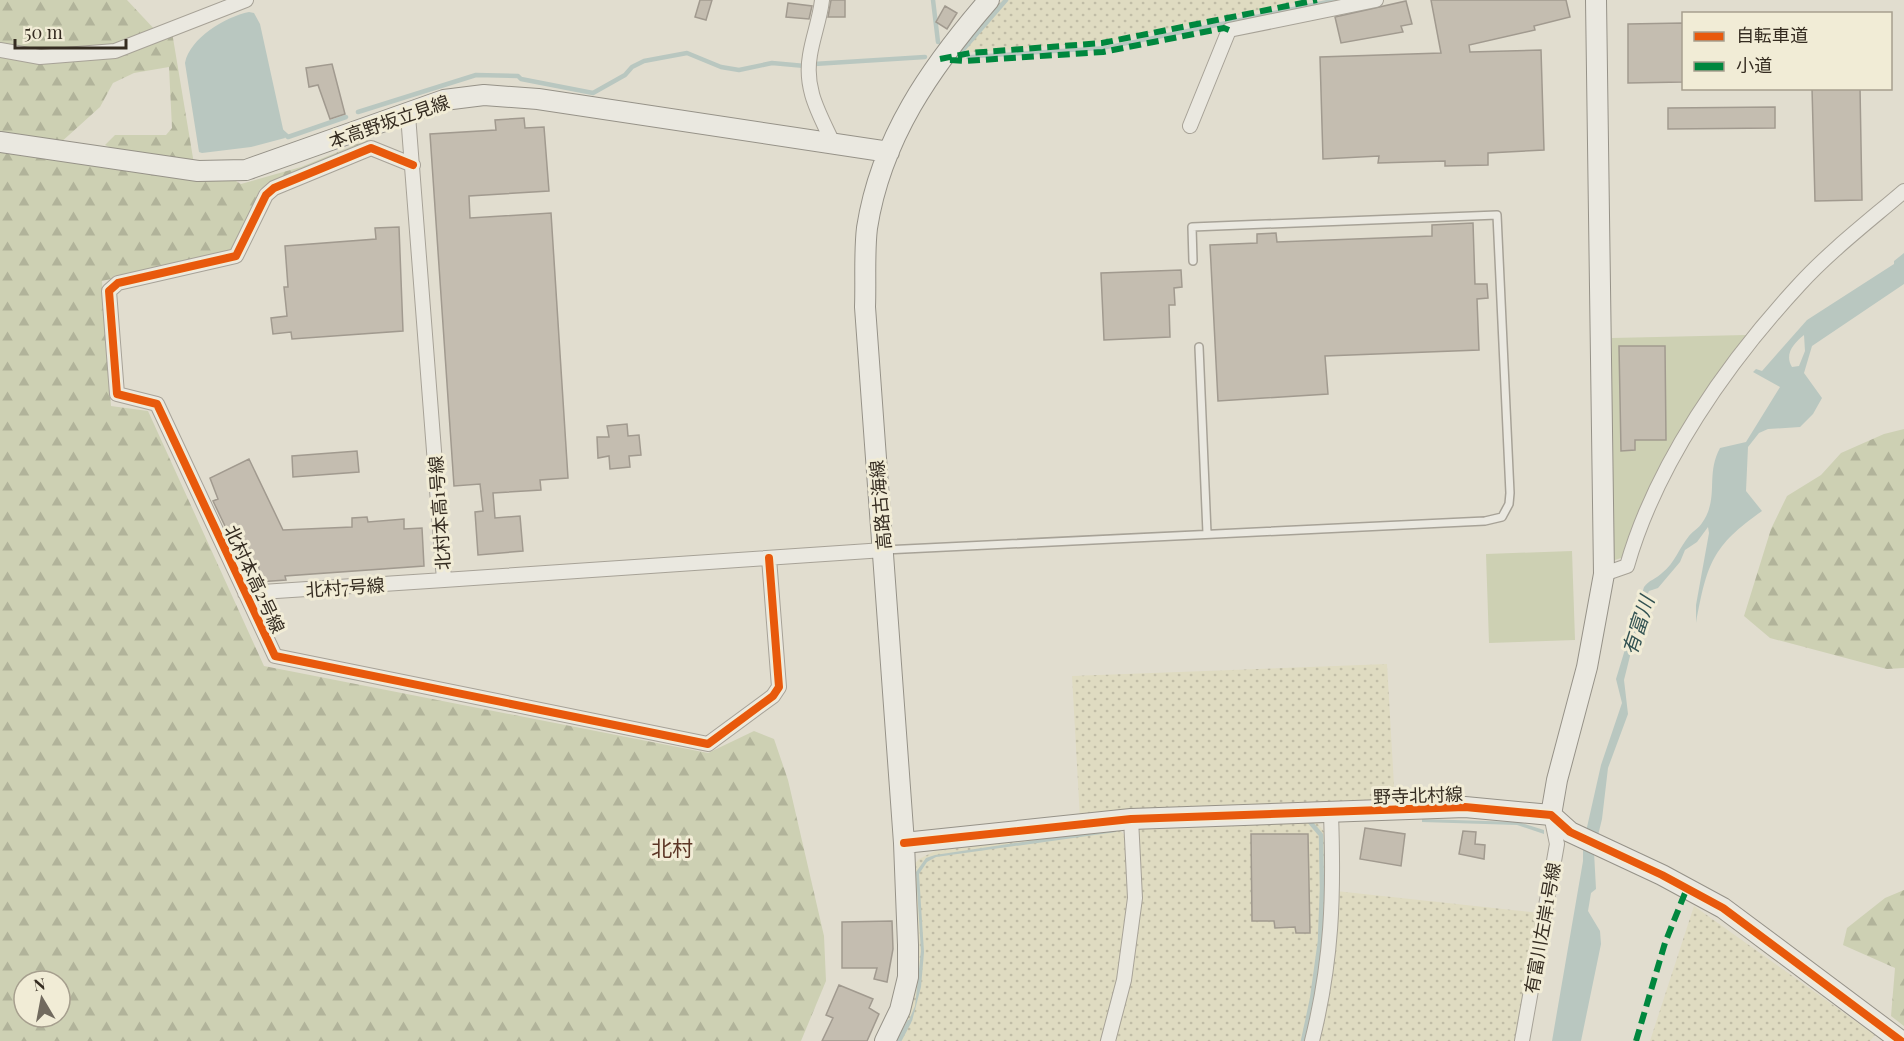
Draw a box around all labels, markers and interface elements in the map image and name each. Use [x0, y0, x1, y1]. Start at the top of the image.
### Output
scale bar [15, 12, 126, 50]
legend [1682, 12, 1892, 90]
text: 50 m [24, 20, 63, 44]
text: 自転車道 [1736, 23, 1808, 47]
text: 小道 [1736, 53, 1772, 77]
street label: 本高野坂立見線 [326, 89, 452, 153]
street label: 北村本高1号線 [423, 455, 455, 571]
street label: 高路古海線 [864, 459, 896, 551]
street label: 北村本高2号線 [219, 521, 291, 637]
street label: 北村7号線 [305, 572, 385, 602]
water label: 有富川 [1615, 590, 1660, 658]
street label: 野寺北村線 [1373, 781, 1463, 809]
district label: 北村 [651, 833, 693, 861]
street label: 有富川左岸1号線 [1519, 861, 1565, 995]
north arrow [12, 969, 72, 1029]
text: N [32, 972, 47, 995]

